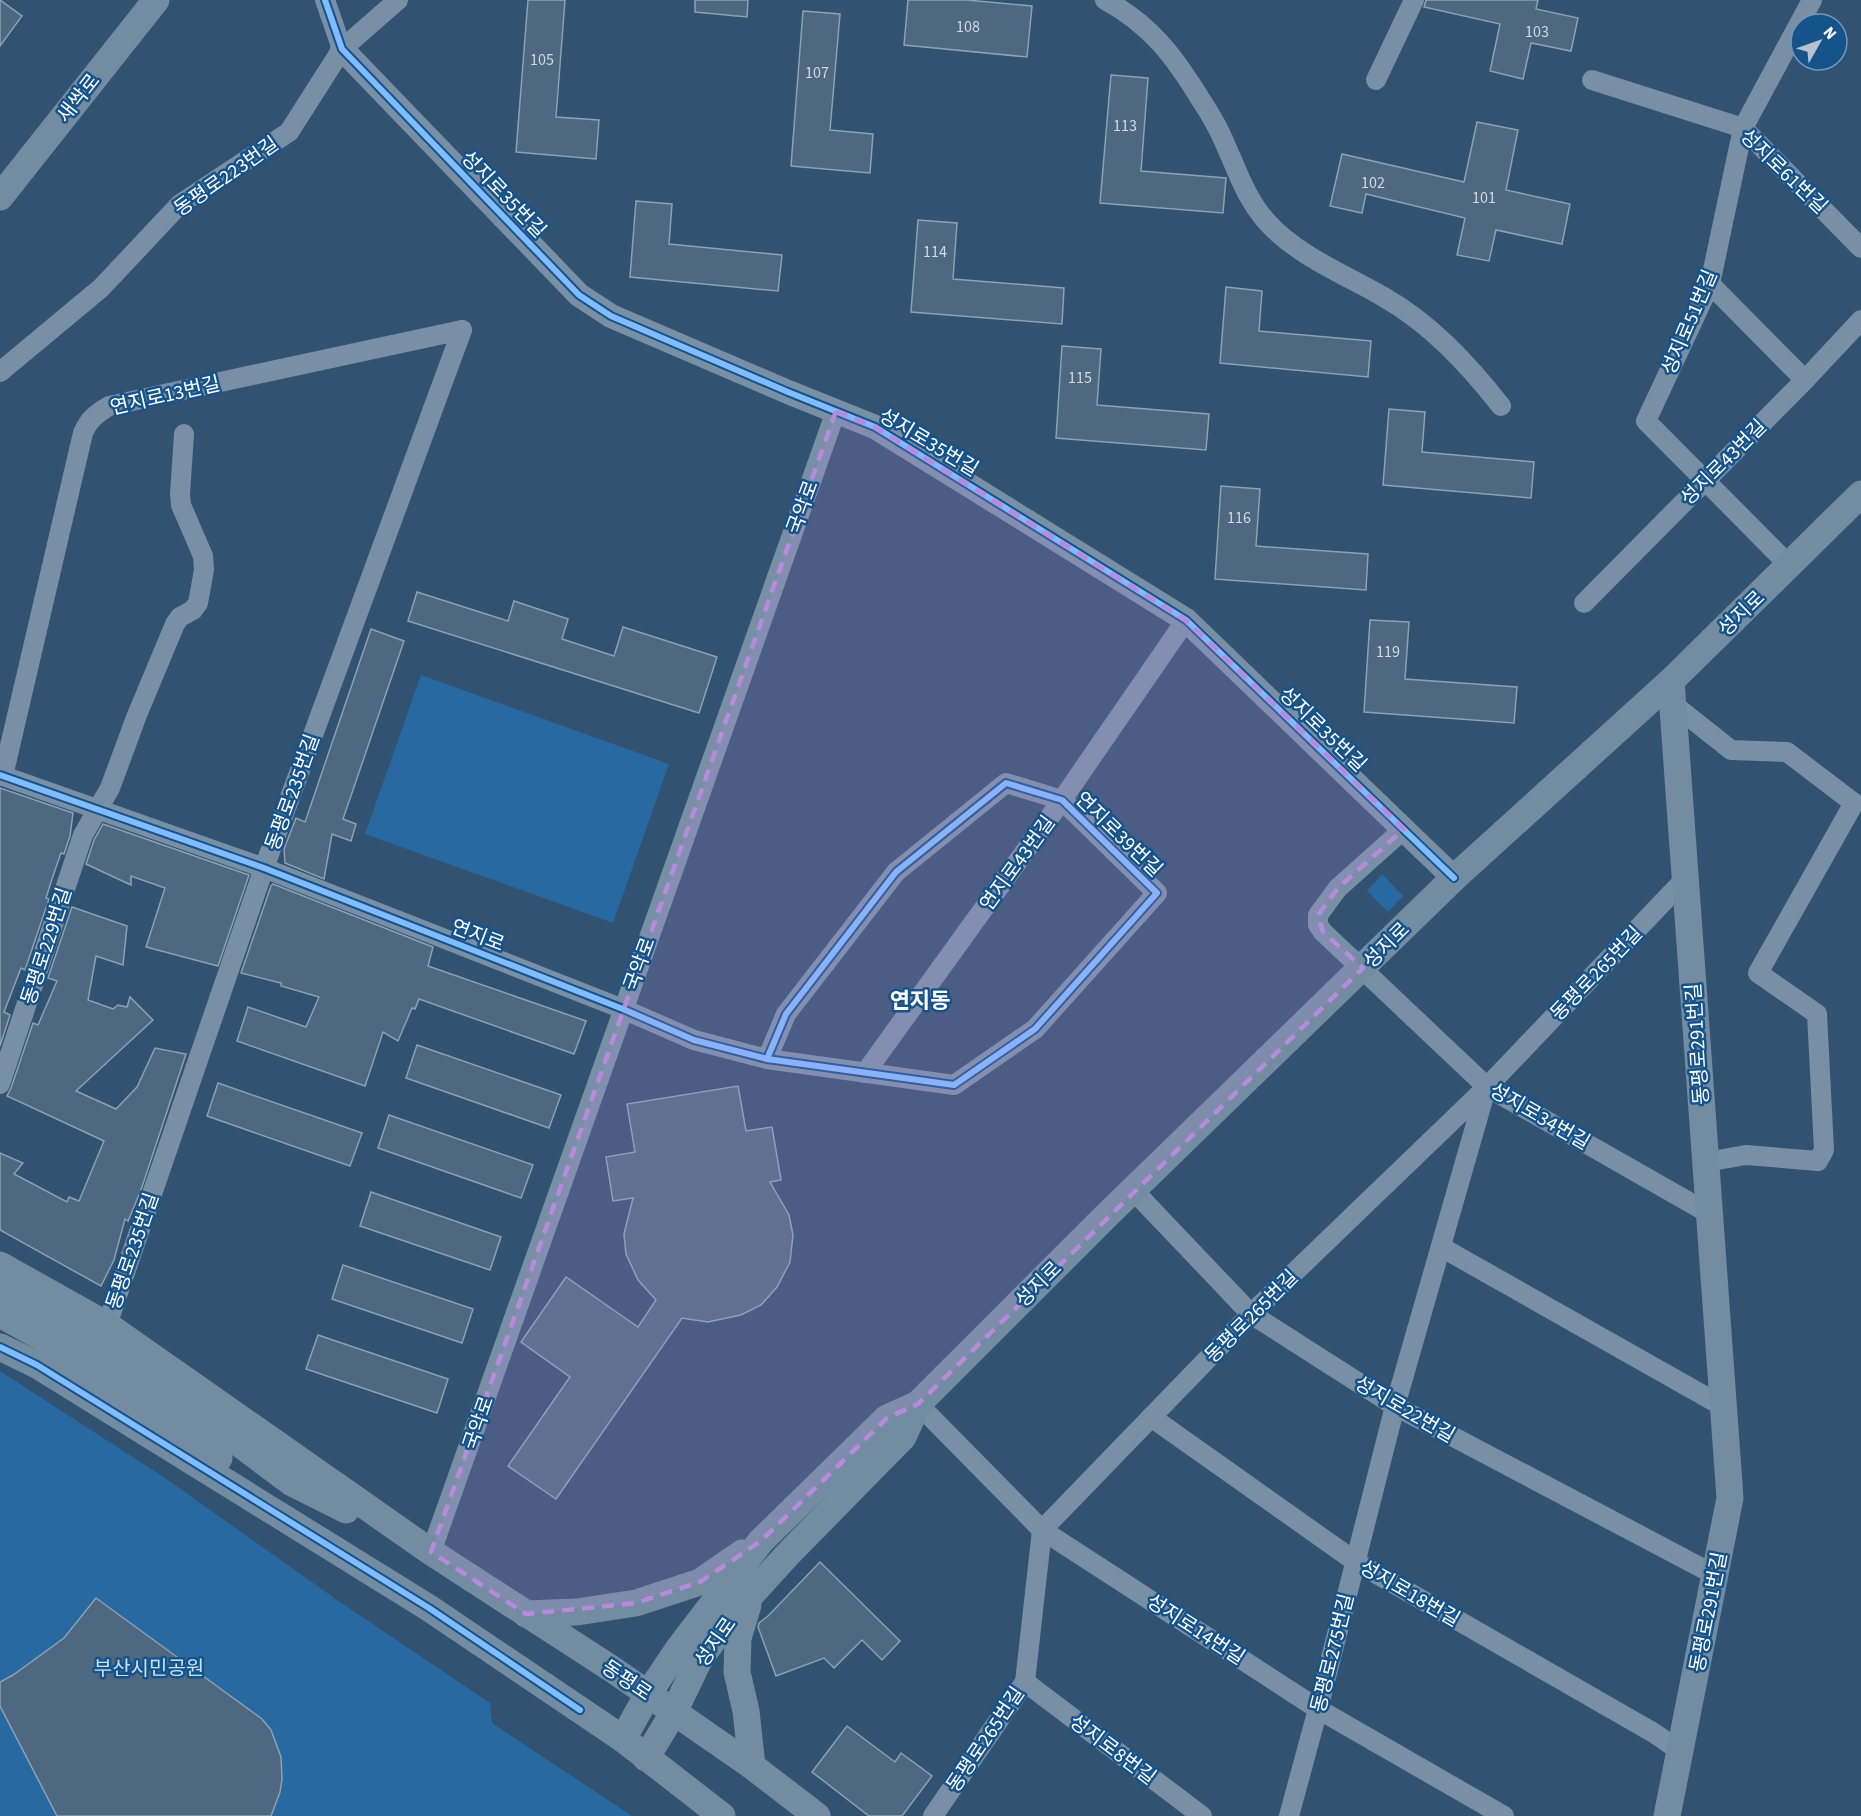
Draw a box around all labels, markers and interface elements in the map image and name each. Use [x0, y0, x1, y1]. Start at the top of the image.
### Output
north arrow [1789, 12, 1849, 72]
house number: 108 [956, 16, 980, 38]
house number: 103 [1525, 21, 1549, 43]
text: N [1818, 22, 1842, 44]
house number: 105 [530, 49, 554, 71]
house number: 107 [805, 62, 829, 84]
street label: 새싹로 [51, 68, 107, 129]
house number: 113 [1113, 115, 1137, 137]
street label: 성지로61번길 [1733, 123, 1833, 221]
street label: 동평로223번길 [169, 130, 285, 223]
street label: 성지로35번길 [454, 145, 552, 245]
house number: 102 [1361, 172, 1385, 194]
house number: 101 [1472, 187, 1496, 209]
house number: 114 [923, 241, 947, 263]
street label: 성지로51번길 [1655, 265, 1725, 379]
house number: 115 [1068, 367, 1092, 389]
street label: 연지로13번길 [108, 370, 223, 422]
street label: 성지로35번길 [873, 402, 984, 484]
street label: 성지로43번길 [1674, 413, 1773, 512]
street label: 국악로 [780, 477, 826, 538]
house number: 116 [1227, 507, 1251, 529]
street label: 성지로 [1712, 584, 1771, 643]
house number: 119 [1376, 641, 1400, 663]
street label: 성지로35번길 [1272, 681, 1372, 779]
street label: 동평로235번길 [259, 730, 327, 854]
street label: 연지로39번길 [1068, 786, 1168, 884]
street label: 연지로43번길 [974, 810, 1062, 917]
street label: 동평로229번길 [15, 884, 79, 1009]
street label: 연지로 [447, 913, 508, 959]
street label: 성지로 [1357, 916, 1416, 975]
street label: 동평로265번길 [1544, 920, 1649, 1027]
street label: 국악로 [617, 934, 663, 995]
street label: 동평로291번길 [1680, 982, 1716, 1106]
district label: 연지동 [890, 985, 950, 1017]
street label: 성지로34번길 [1484, 1077, 1595, 1157]
street label: 동평로235번길 [100, 1189, 166, 1313]
street label: 성지로 [1009, 1255, 1068, 1314]
street label: 동평로265번길 [1199, 1264, 1305, 1370]
street label: 성지로22번길 [1349, 1370, 1460, 1450]
street label: 국악로 [457, 1393, 501, 1454]
street label: 동평로291번길 [1684, 1550, 1734, 1675]
street label: 성지로18번길 [1354, 1554, 1465, 1634]
street label: 성지로14번길 [1141, 1588, 1250, 1672]
street label: 동평로275번길 [1305, 1591, 1361, 1716]
street label: 성지로 [689, 1612, 743, 1673]
street label: 동평로 [596, 1654, 657, 1708]
park label: 부산시민공원 [94, 1655, 204, 1683]
street label: 동평로265번길 [940, 1681, 1031, 1798]
street label: 성지로8번길 [1063, 1708, 1162, 1792]

